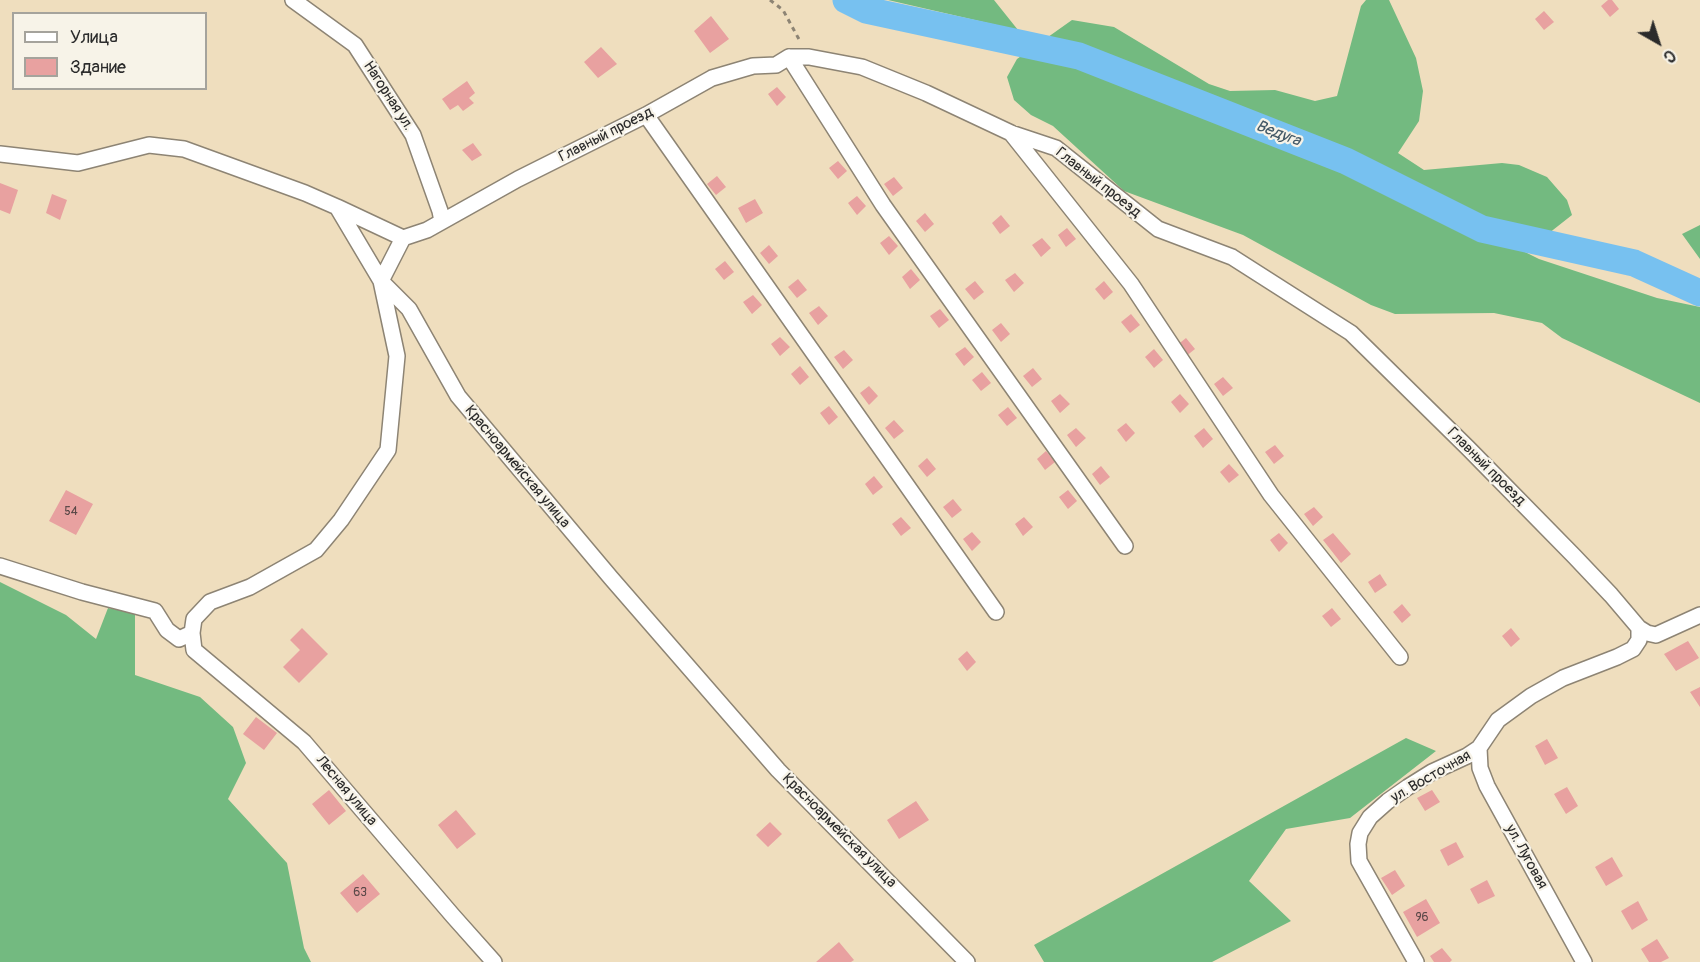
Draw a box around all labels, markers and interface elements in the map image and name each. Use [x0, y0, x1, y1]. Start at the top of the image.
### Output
legend [12, 12, 207, 90]
north arrow [1628, 12, 1688, 72]
text: Улица [70, 26, 118, 49]
text: С [1659, 45, 1679, 67]
text: Здание [70, 56, 126, 79]
street label: Нагорная ул. [359, 58, 417, 134]
street label: Главный проезд [556, 104, 656, 166]
water label: Ведуга [1253, 117, 1303, 151]
street label: Главный проезд [1052, 144, 1144, 222]
street label: Красноармейская улица [460, 402, 574, 532]
street label: Главный проезд [1443, 424, 1529, 510]
house number: 54 [64, 505, 78, 519]
street label: ул. Восточная [1388, 747, 1474, 807]
street label: Лесная улица [311, 752, 381, 830]
street label: Красноармейская улица [778, 770, 900, 892]
street label: ул. Луговая [1501, 822, 1551, 892]
house number: 63 [353, 886, 367, 900]
house number: 96 [1415, 911, 1429, 925]

